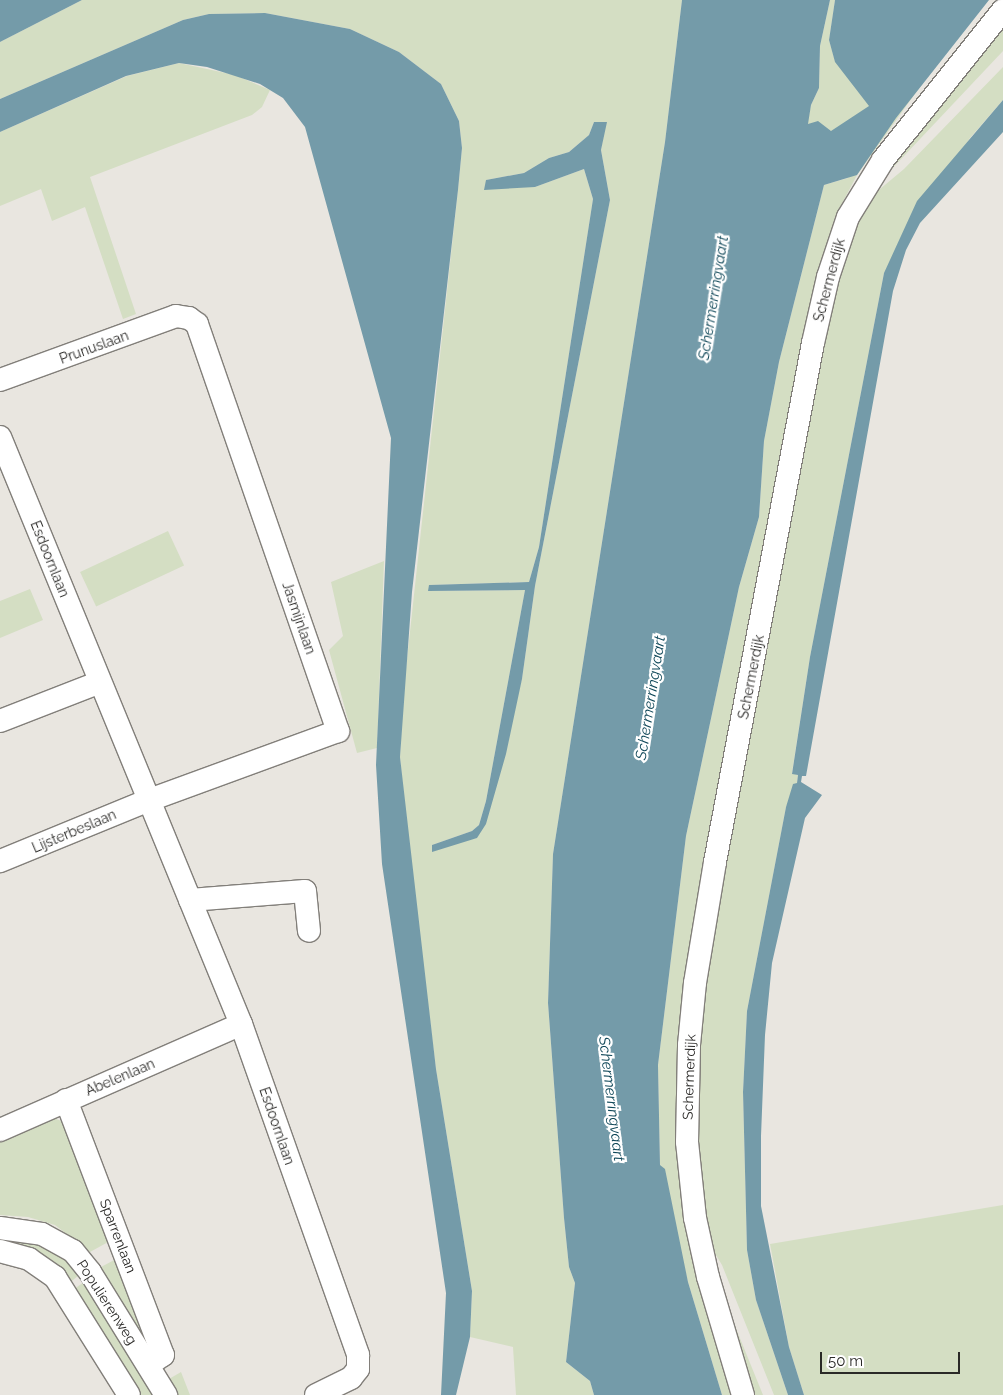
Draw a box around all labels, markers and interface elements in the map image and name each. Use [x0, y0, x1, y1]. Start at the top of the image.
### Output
water label: Schermerringvaart [695, 235, 733, 361]
street label: Schermerdijk [810, 236, 848, 324]
street label: Prunuslaan [57, 327, 131, 367]
street label: Esdoornlaan [27, 518, 73, 600]
street label: Jasmijnlaan [279, 580, 319, 656]
street label: Schermerdijk [735, 633, 767, 721]
water label: Schermerringvaart [632, 635, 670, 761]
street label: Lijsterbeslaan [29, 806, 119, 856]
street label: Schermerdijk [679, 1034, 699, 1120]
water label: Schermerringvaart [594, 1036, 628, 1162]
street label: Abelenlaan [83, 1055, 157, 1099]
street label: Esdoornlaan [256, 1085, 298, 1167]
street label: Sparrenlaan [96, 1197, 140, 1275]
street label: Populierenweg [73, 1256, 141, 1348]
scale bar [823, 1342, 963, 1374]
text: 50 m [828, 1352, 863, 1370]

